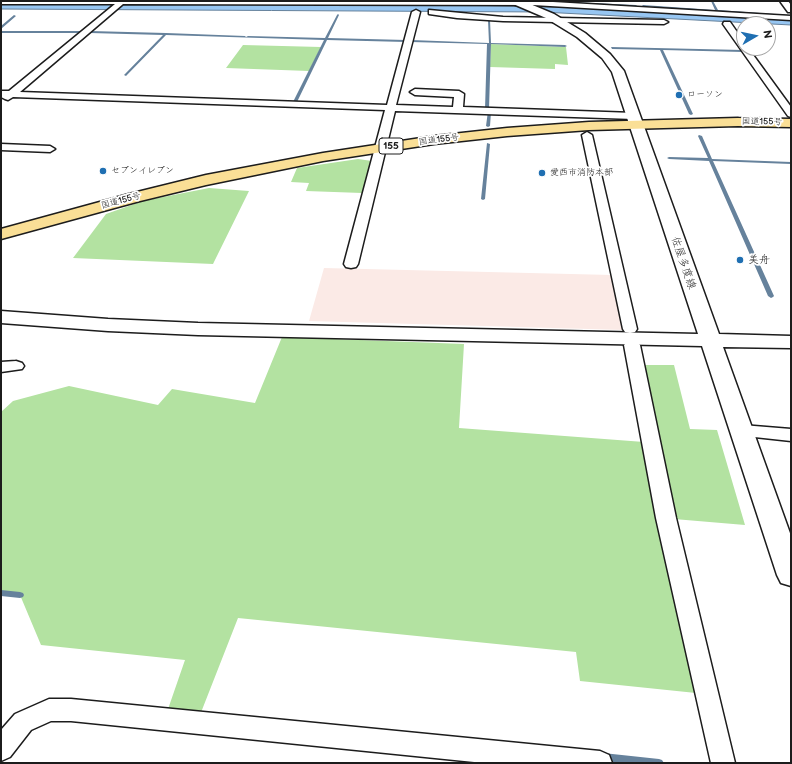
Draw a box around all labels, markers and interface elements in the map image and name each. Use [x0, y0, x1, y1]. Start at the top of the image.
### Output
north arrow [736, 16, 776, 56]
text: N [760, 29, 774, 39]
marker: ローソン [674, 90, 684, 100]
place label: ローソン [687, 90, 723, 100]
street label: 国道155号 [742, 116, 782, 128]
street label: 国道155号 [418, 132, 460, 148]
road number: 155 [379, 138, 403, 154]
marker: セブンイレブン [98, 166, 108, 176]
place label: セブンイレブン [111, 166, 174, 176]
marker: 愛西市消防本部 [537, 168, 547, 178]
place label: 愛西市消防本部 [550, 168, 613, 178]
street label: 国道155号 [100, 191, 142, 211]
street label: 佐屋多度線 [668, 235, 698, 291]
place label: 美舟 [748, 253, 770, 267]
marker: 美舟 [735, 255, 745, 265]

